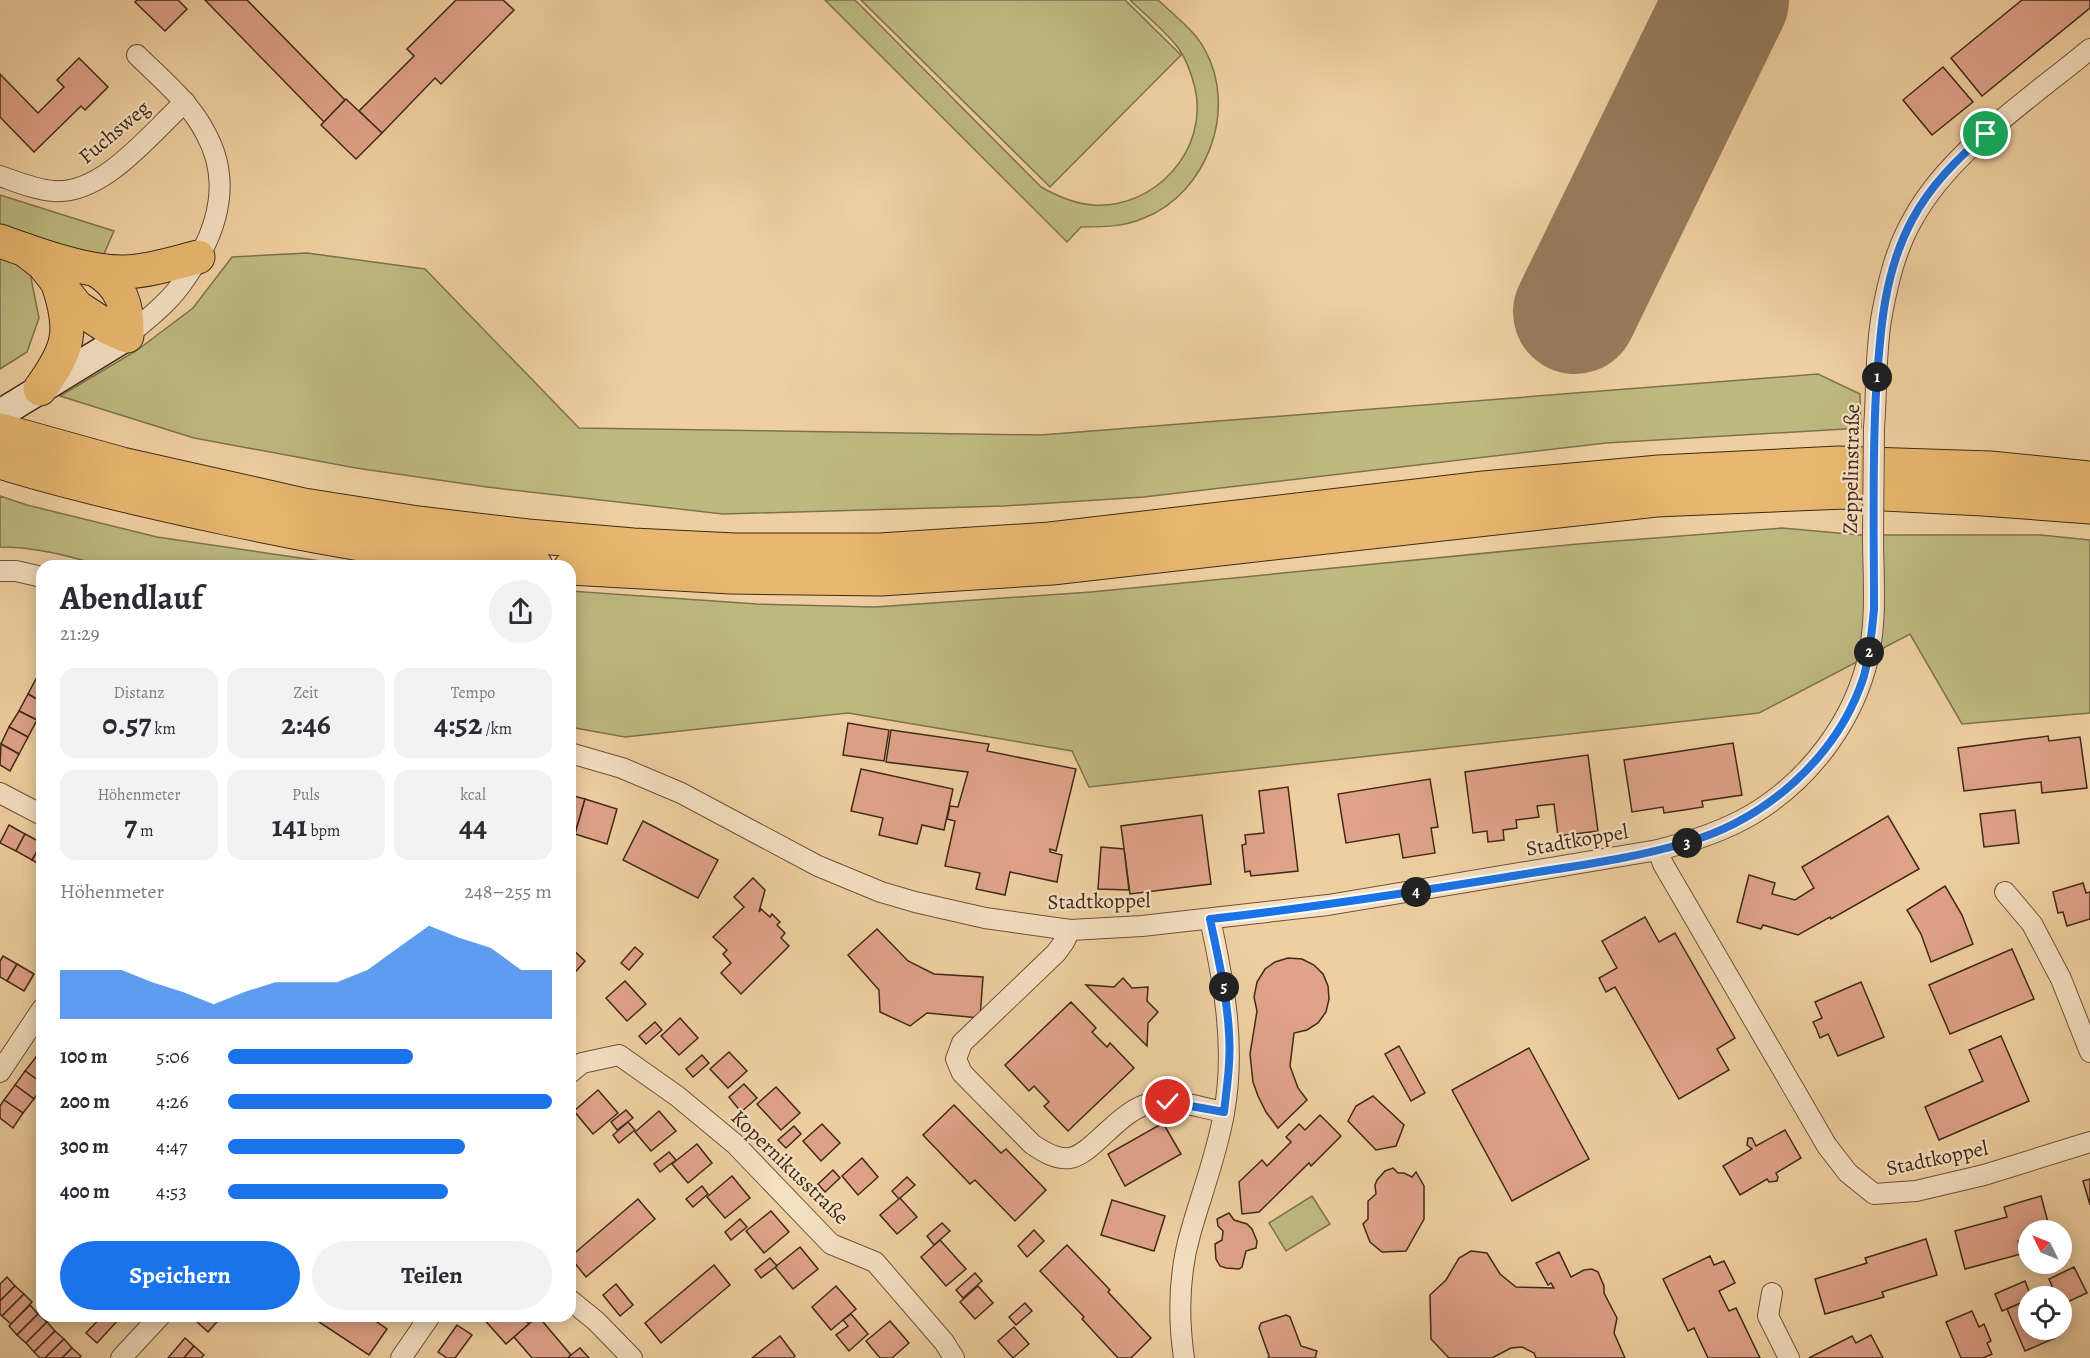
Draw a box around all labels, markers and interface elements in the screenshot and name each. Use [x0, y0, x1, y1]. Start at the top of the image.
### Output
street label: Fuchsweg [72, 94, 156, 170]
pin [1960, 108, 2011, 159]
icon: arrive [1969, 117, 2002, 150]
pin: 1 [1862, 362, 1892, 392]
text: 1 [1874, 366, 1880, 388]
street label: Zeppelinstraße [1836, 404, 1866, 534]
text: Abendlauf [60, 575, 203, 620]
button: share [489, 580, 552, 643]
text: 21:29 [60, 620, 100, 647]
pin: 2 [1854, 637, 1884, 667]
text: 2 [1865, 641, 1873, 663]
text: Distanz [113, 682, 165, 704]
text: Zeit [293, 682, 319, 704]
text: Tempo [451, 682, 495, 704]
text: 0.57 [102, 704, 151, 744]
text: 2:46 [281, 704, 331, 744]
text: 4:52 [434, 704, 482, 744]
text: km [151, 718, 176, 740]
text: /km [482, 718, 512, 740]
text: Höhenmeter [97, 784, 181, 806]
text: Puls [292, 784, 320, 806]
text: kcal [460, 784, 486, 806]
text: 7 [124, 806, 137, 846]
text: 141 [272, 806, 307, 846]
text: 44 [459, 806, 487, 846]
street label: Stadtkoppel [1524, 817, 1630, 863]
text: m [137, 820, 154, 842]
text: bpm [307, 820, 340, 842]
pin: 3 [1672, 828, 1702, 858]
text: 3 [1684, 832, 1690, 854]
pin: 4 [1401, 877, 1431, 907]
text: Höhenmeter [60, 878, 164, 905]
text: 248–255 m [464, 878, 552, 905]
text: 4 [1412, 881, 1420, 903]
street label: Stadtkoppel [1047, 886, 1151, 916]
pin: 5 [1209, 972, 1239, 1002]
text: 5 [1221, 976, 1227, 998]
text: 100 m [60, 1043, 108, 1070]
text: 5:06 [156, 1043, 189, 1070]
pin [1142, 1076, 1193, 1127]
icon: check [1151, 1085, 1184, 1118]
text: 200 m [60, 1088, 110, 1115]
text: 4:26 [156, 1088, 189, 1115]
street label: Kopernikusstraße [725, 1103, 855, 1231]
text: 300 m [60, 1133, 109, 1160]
text: 4:47 [156, 1133, 187, 1160]
street label: Stadtkoppel [1884, 1134, 1990, 1182]
text: 400 m [60, 1178, 110, 1205]
text: 4:53 [156, 1178, 187, 1205]
north arrow [2018, 1220, 2072, 1274]
map controls [2018, 1220, 2072, 1340]
button: Speichern [60, 1241, 300, 1310]
button: Teilen [312, 1241, 552, 1310]
button: locate [2018, 1286, 2072, 1340]

